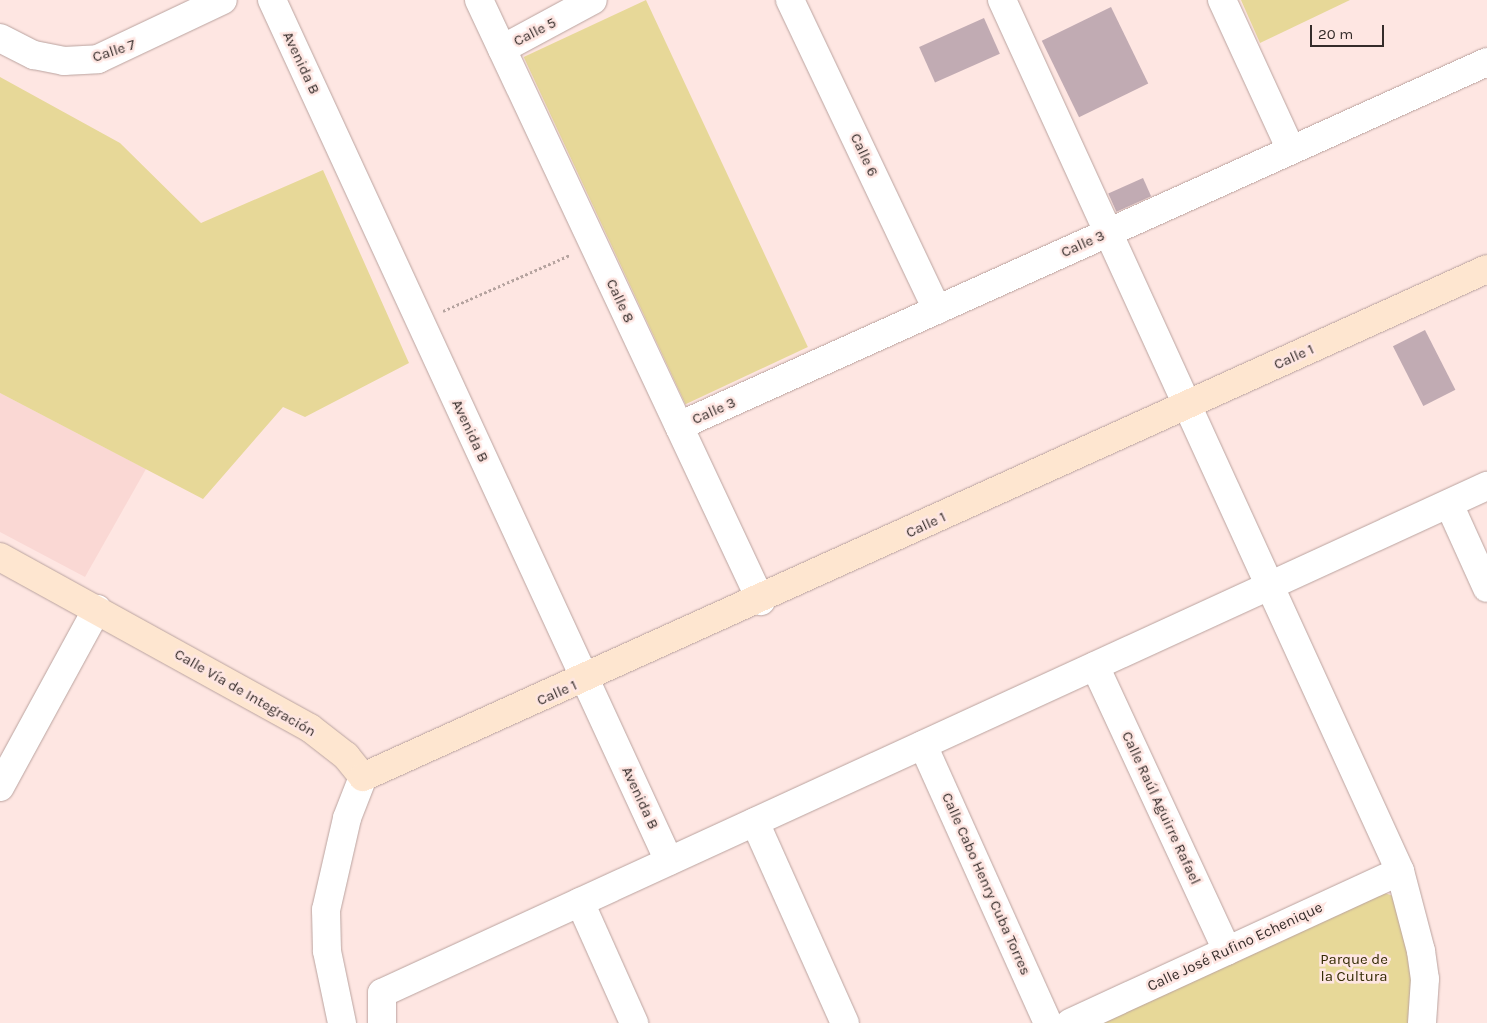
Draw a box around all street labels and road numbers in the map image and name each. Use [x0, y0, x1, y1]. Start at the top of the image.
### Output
street label: Calle 5 [511, 14, 559, 50]
street label: Avenida B [279, 29, 323, 97]
street label: Calle 7 [90, 36, 138, 66]
street label: Calle 6 [846, 130, 882, 180]
street label: Calle 3 [1058, 226, 1108, 262]
street label: Calle 8 [602, 276, 638, 326]
street label: Calle 1 [1271, 340, 1317, 374]
street label: Calle 3 [689, 393, 739, 429]
street label: Avenida B [448, 397, 492, 465]
street label: Calle 1 [903, 508, 949, 542]
street label: Calle Vía de Integración [171, 645, 319, 741]
street label: Calle 1 [534, 676, 580, 710]
street label: Calle Raúl Aguirre Rafael [1118, 729, 1204, 887]
street label: Avenida B [618, 764, 662, 832]
street label: Calle Cabo Henry Cuba Torres [938, 790, 1034, 978]
street label: Calle José Rufino Echenique [1145, 898, 1325, 996]

